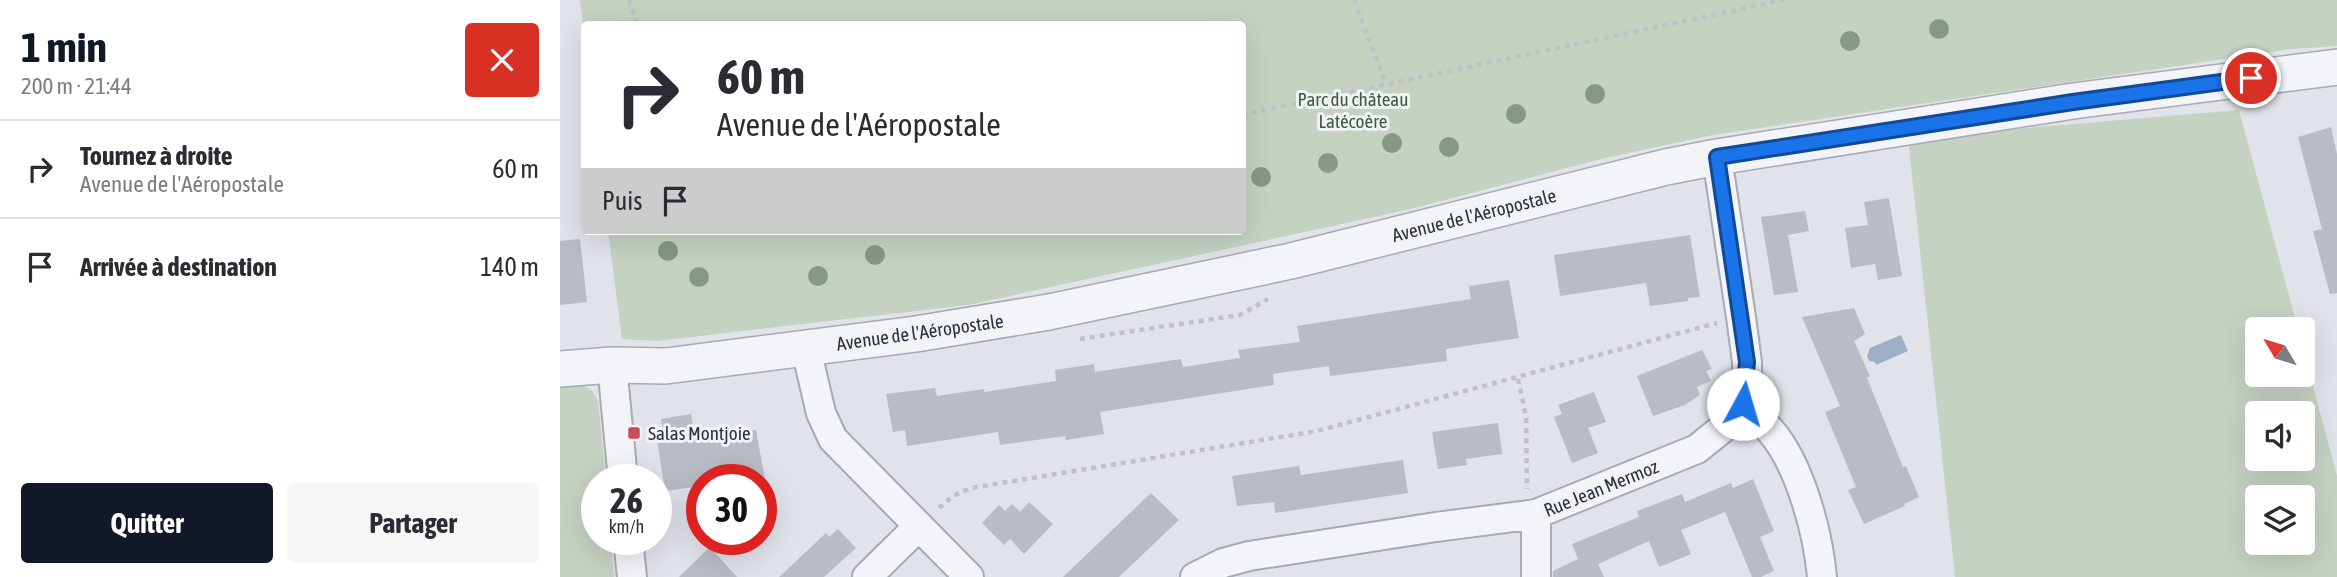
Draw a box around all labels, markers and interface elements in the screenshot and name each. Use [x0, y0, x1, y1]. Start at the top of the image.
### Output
text: 1 min [21, 23, 107, 71]
button: close [465, 23, 539, 97]
text: 60 m [717, 48, 805, 104]
pin [2221, 48, 2281, 108]
icon: right [602, 49, 693, 140]
icon: arrive [2232, 59, 2270, 97]
text: 200 m · 21:44 [21, 73, 132, 99]
park label: Parc du château Latécoère [1298, 88, 1408, 132]
text: Avenue de l'Aéropostale [717, 106, 1001, 143]
text: Tournez à droite [80, 141, 233, 171]
icon: right [21, 150, 59, 188]
text: 60 m [492, 154, 539, 184]
text: Avenue de l'Aéropostale [80, 171, 284, 197]
icon: arrive [656, 182, 694, 220]
street label: Avenue de l'Aéropostale [1390, 184, 1558, 246]
text: Puis [602, 186, 642, 216]
icon: arrive [21, 248, 59, 286]
text: Arrivée à destination [80, 252, 277, 282]
text: 140 m [480, 252, 539, 282]
street label: Avenue de l'Aéropostale [835, 309, 1005, 355]
north arrow [2245, 317, 2315, 387]
map controls [2245, 317, 2315, 555]
position arrow [1706, 367, 1780, 441]
button: sound [2245, 401, 2315, 471]
place label: Salas Montjoie [648, 422, 751, 444]
marker: Salas Montjoie [626, 425, 642, 441]
street label: Rue Jean Mermoz [1541, 455, 1662, 521]
speed limit sign: 30 [686, 464, 777, 555]
text: 26 [610, 480, 643, 520]
button: Quitter [21, 483, 273, 563]
button: Partager [287, 483, 539, 563]
button: layers [2245, 485, 2315, 555]
text: km/h [609, 516, 644, 537]

